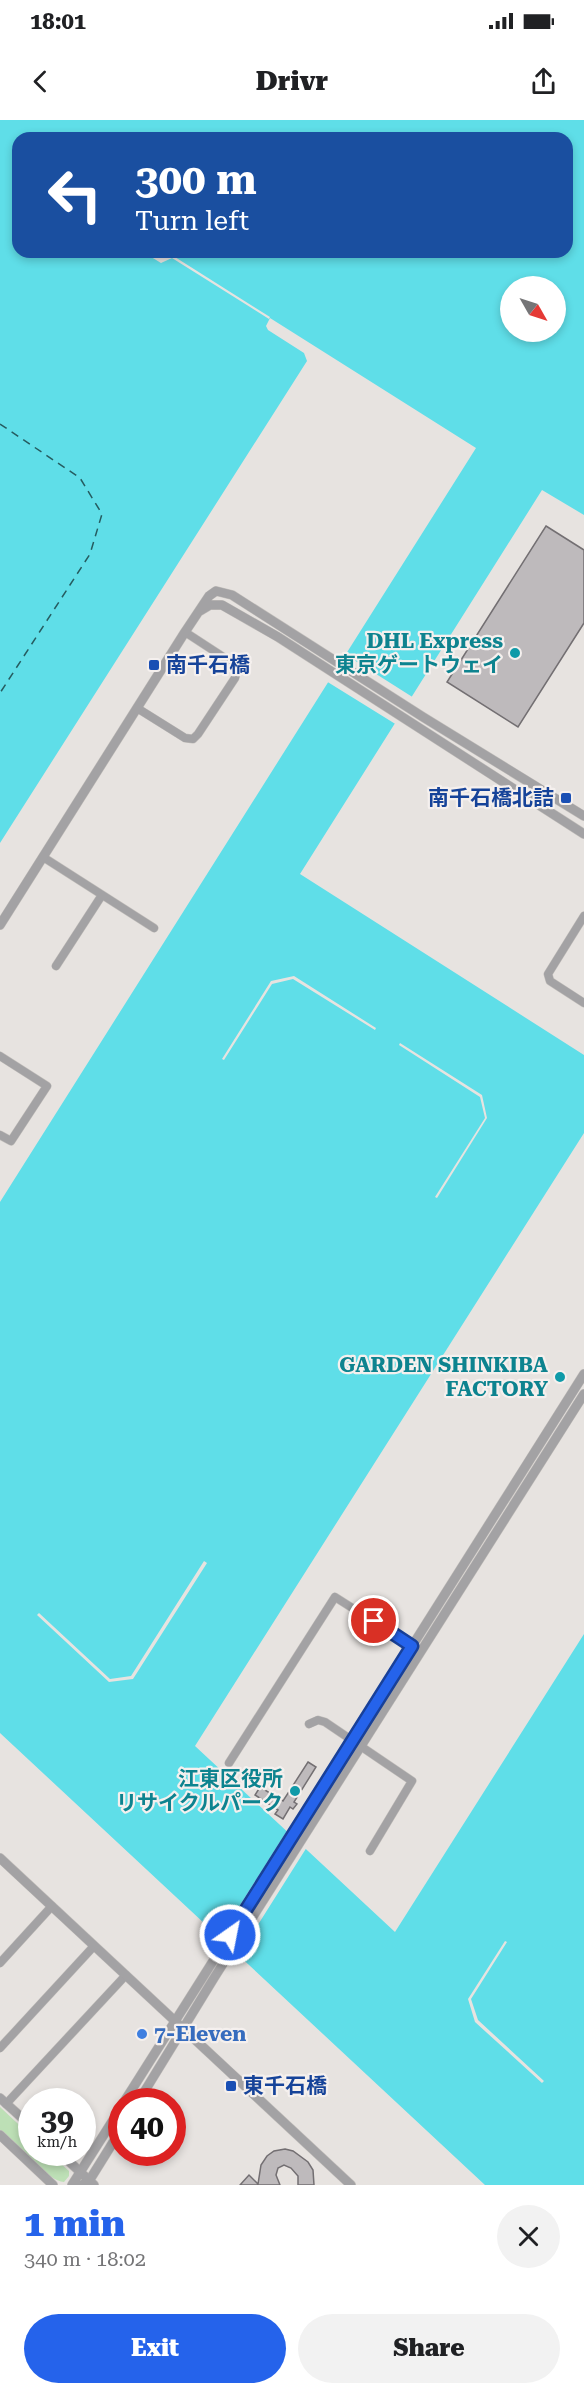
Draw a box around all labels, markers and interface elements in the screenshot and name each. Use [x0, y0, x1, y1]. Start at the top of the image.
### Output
text: 18:01 [30, 9, 86, 34]
icon: back [24, 65, 57, 98]
text: Drivr [256, 65, 328, 97]
icon: share [527, 65, 560, 98]
text: 300 m [135, 155, 257, 204]
icon: left [36, 156, 114, 234]
text: Turn left [135, 205, 249, 237]
north arrow [500, 276, 566, 342]
map controls [500, 276, 566, 342]
place label: DHL Express 東京ゲートウェイ [335, 629, 503, 677]
marker: DHL Express 東京ゲートウェイ [508, 646, 522, 660]
place label: 南千石橋 [166, 653, 250, 677]
marker: 南千石橋 [147, 658, 161, 672]
place label: 南千石橋北詰 [428, 786, 554, 810]
marker: 南千石橋北詰 [559, 791, 573, 805]
place label: GARDEN SHINKIBA FACTORY [339, 1353, 548, 1401]
marker: GARDEN SHINKIBA FACTORY [553, 1370, 567, 1384]
pin [348, 1595, 399, 1646]
icon: arrive [357, 1604, 390, 1637]
place label: 江東区役所 リサイクルパーク [116, 1767, 283, 1815]
marker: 江東区役所 リサイクルパーク [288, 1784, 302, 1798]
position arrow [198, 1903, 262, 1967]
place label: 7-Eleven [154, 2022, 246, 2046]
marker: 7-Eleven [135, 2027, 149, 2041]
place label: 東千石橋 [243, 2074, 327, 2098]
marker: 東千石橋 [224, 2079, 238, 2093]
speed limit sign: 40 [108, 2088, 186, 2166]
text: 39 [40, 2102, 74, 2137]
text: km/h [37, 2133, 77, 2151]
text: 1 min [24, 2203, 125, 2245]
button: close [497, 2205, 560, 2268]
text: 340 m · 18:02 [24, 2247, 146, 2271]
button: Exit [24, 2314, 286, 2383]
button: Share [298, 2314, 560, 2383]

